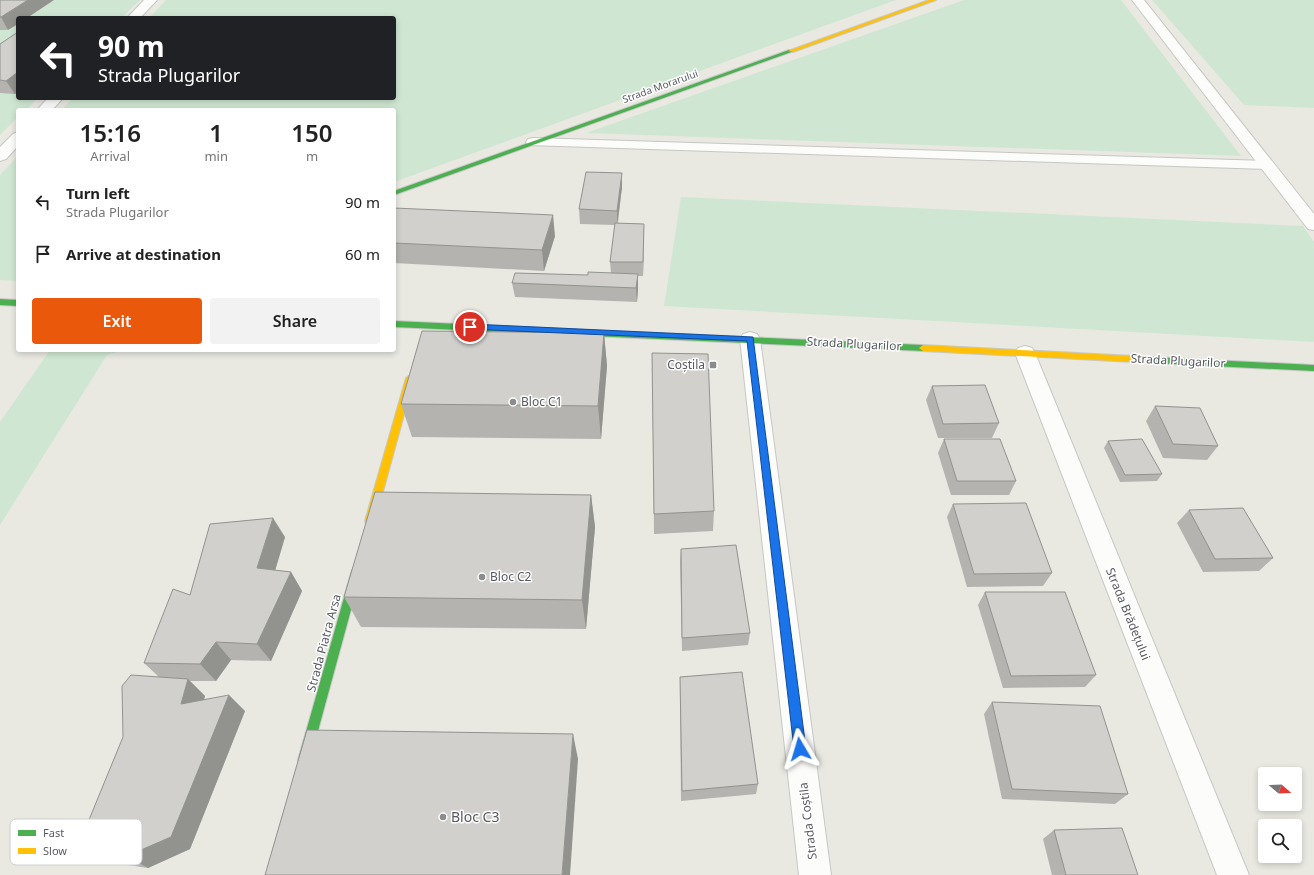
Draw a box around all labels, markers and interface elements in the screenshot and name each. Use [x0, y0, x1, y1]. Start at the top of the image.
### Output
text: 90 m [98, 27, 165, 65]
icon: left [32, 32, 84, 84]
text: Strada Plugarilor [98, 63, 240, 87]
street label: Strada Morarului [620, 66, 700, 106]
text: 15:16 [79, 116, 141, 149]
text: 1 [209, 116, 223, 149]
text: 150 [291, 116, 333, 149]
text: Arrival [90, 147, 130, 165]
text: min [204, 147, 228, 165]
text: m [306, 147, 318, 165]
text: Turn left [66, 183, 130, 203]
icon: left [32, 191, 54, 213]
text: 90 m [345, 192, 380, 212]
text: Strada Plugarilor [66, 203, 169, 221]
icon: arrive [32, 243, 54, 265]
text: Arrive at destination [66, 244, 221, 264]
text: 60 m [345, 244, 380, 264]
button: Exit [32, 298, 202, 344]
button: Share [210, 298, 380, 344]
pin [453, 310, 487, 344]
icon: arrive [459, 316, 481, 338]
street label: Strada Plugarilor [806, 333, 902, 354]
street label: Strada Plugarilor [1130, 350, 1226, 371]
place label: Coștila [667, 356, 705, 373]
marker: Coștila [708, 360, 718, 370]
place label: Bloc C1 [521, 393, 562, 410]
marker: Bloc C1 [508, 397, 518, 407]
street label: Strada Brădețului [1102, 565, 1155, 663]
place label: Bloc C2 [490, 568, 532, 585]
marker: Bloc C2 [477, 572, 487, 582]
street label: Strada Piatra Arsa [302, 592, 345, 694]
position arrow [779, 728, 821, 770]
north arrow [1258, 767, 1302, 811]
map controls [1258, 767, 1302, 863]
street label: Strada Coștila [794, 782, 821, 861]
place label: Bloc C3 [451, 807, 499, 826]
marker: Bloc C3 [438, 812, 448, 822]
legend [10, 819, 142, 865]
button: search [1258, 819, 1302, 863]
text: Fast [43, 825, 64, 840]
text: Slow [43, 843, 67, 858]

